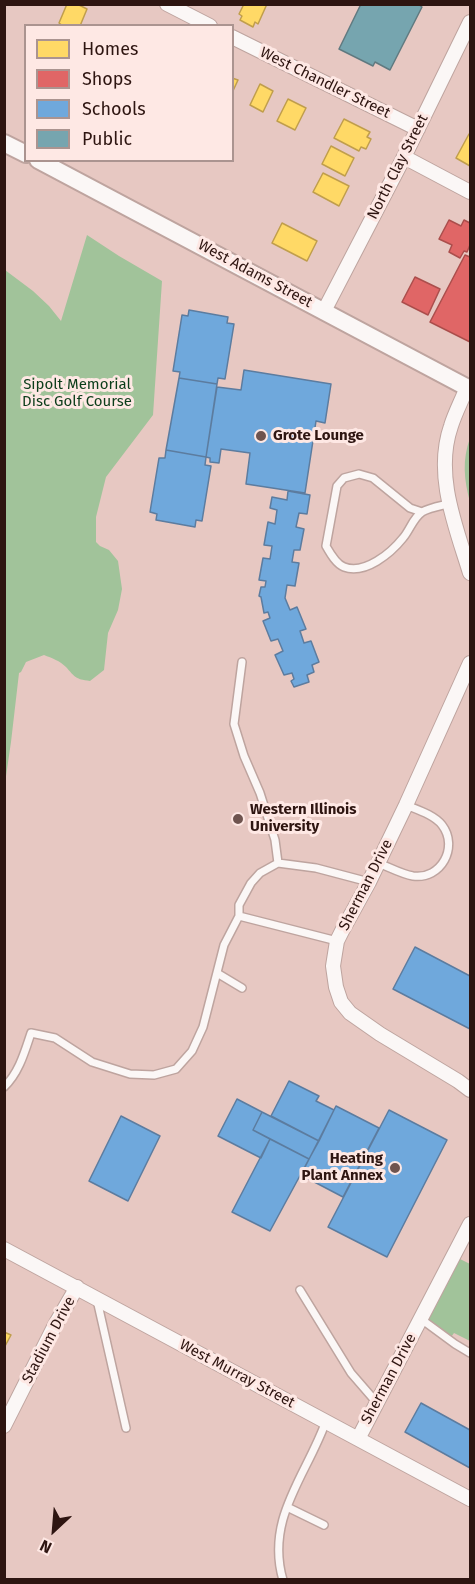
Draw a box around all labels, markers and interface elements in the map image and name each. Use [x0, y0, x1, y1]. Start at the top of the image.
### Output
legend [24, 24, 234, 162]
text: Homes [82, 38, 138, 60]
street label: West Chandler Street [257, 44, 393, 122]
text: Shops [82, 68, 132, 90]
text: Schools [82, 98, 146, 120]
street label: North Clay Street [364, 111, 432, 223]
text: Public [82, 128, 132, 150]
street label: West Adams Street [195, 236, 315, 312]
park label: Sipolt Memorial Disc Golf Course [22, 376, 132, 411]
place label: Grote Lounge [273, 427, 364, 445]
marker: Grote Lounge [254, 429, 268, 443]
place label: Western Illinois University [250, 801, 357, 836]
marker: Western Illinois University [231, 812, 245, 826]
street label: Sherman Drive [335, 836, 397, 934]
place label: Heating Plant Annex [302, 1150, 383, 1185]
marker: Heating Plant Annex [388, 1161, 402, 1175]
street label: Stadium Drive [19, 1294, 79, 1386]
street label: Sherman Drive [358, 1331, 420, 1427]
street label: West Murray Street [176, 1336, 298, 1412]
north arrow [24, 1500, 84, 1560]
text: N [37, 1536, 55, 1557]

